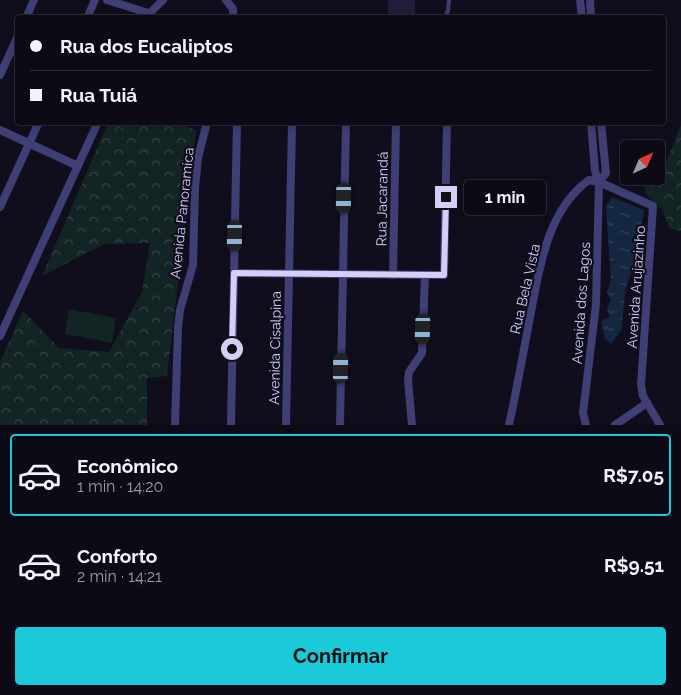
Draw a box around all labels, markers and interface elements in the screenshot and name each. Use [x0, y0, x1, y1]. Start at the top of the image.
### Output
text: Rua dos Eucaliptos [60, 35, 233, 57]
text: Rua Tuiá [60, 84, 137, 106]
north arrow [620, 140, 665, 185]
map controls [620, 140, 665, 185]
street label: Avenida Panoramica [167, 146, 197, 280]
street label: Rua Jacarandá [373, 151, 391, 247]
callout: 1 min [464, 180, 546, 214]
car [336, 183, 351, 213]
route end [435, 186, 457, 208]
text: 1 min [485, 188, 525, 207]
car [227, 221, 242, 251]
street label: Avenida Arujazinho [624, 225, 648, 349]
street label: Avenida dos Lagos [569, 241, 593, 365]
street label: Rua Bela Vista [507, 242, 543, 336]
street label: Avenida Cisalpina [266, 291, 284, 405]
car [414, 314, 431, 344]
route start [221, 338, 243, 360]
car [333, 353, 348, 383]
icon: car [17, 453, 62, 498]
text: Econômico [77, 455, 178, 477]
text: R$7.05 [603, 464, 664, 486]
text: 1 min · 14:20 [77, 477, 163, 496]
icon: car [17, 543, 62, 588]
text: Conforto [77, 545, 157, 567]
text: R$9.51 [604, 554, 664, 576]
text: 2 min · 14:21 [77, 567, 162, 586]
button: Confirmar [15, 627, 666, 685]

